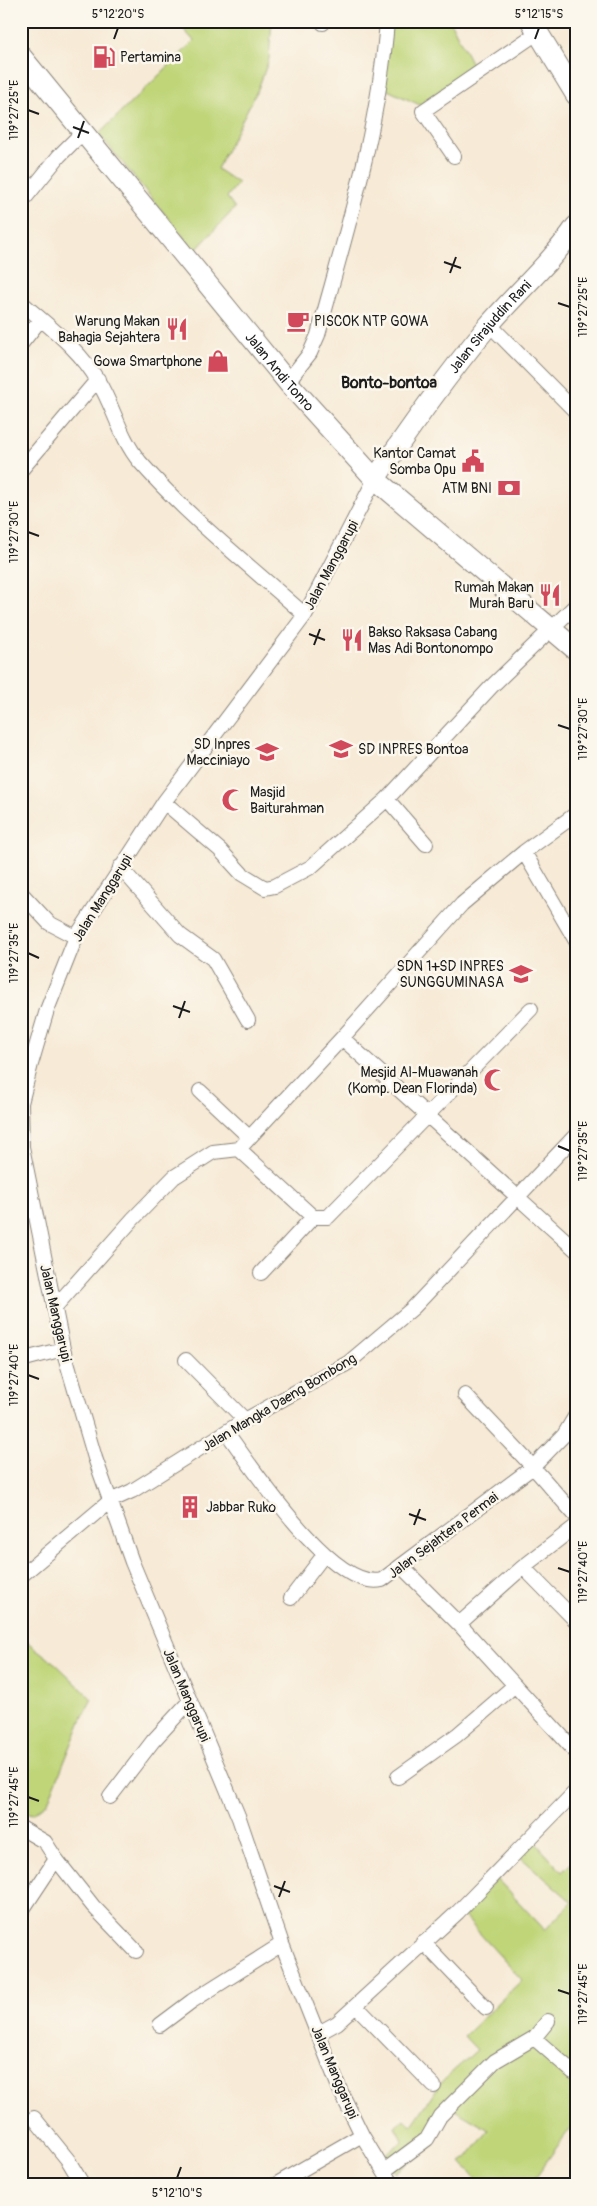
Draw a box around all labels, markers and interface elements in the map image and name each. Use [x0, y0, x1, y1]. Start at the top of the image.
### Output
text: 5°12'20"S [92, 7, 144, 22]
text: 5°12'15"S [515, 7, 563, 22]
fuel station icon: Pertamina [91, 44, 117, 70]
place label: Pertamina [120, 49, 181, 66]
text: 119°27'25"E [7, 80, 22, 140]
street label: Jalan Sirajuddin Rani [445, 276, 535, 377]
text: 119°27'25"E [576, 277, 591, 337]
cafe icon: PISCOK NTP GOWA [285, 308, 311, 334]
place label: Warung Makan Bahagia Sejahtera [58, 313, 160, 346]
place label: PISCOK NTP GOWA [314, 313, 429, 330]
restaurant icon: Warung Makan Bahagia Sejahtera [164, 316, 190, 342]
street label: Jalan Andi Tonro [241, 329, 318, 415]
shop icon: Gowa Smartphone [205, 348, 231, 374]
place label: Gowa Smartphone [93, 353, 202, 370]
district label: Bonto-bontoa [341, 373, 438, 393]
place label: Kantor Camat Somba Opu [373, 445, 456, 478]
public building icon: Kantor Camat Somba Opu [460, 448, 486, 474]
bank icon: ATM BNI [496, 475, 522, 501]
place label: ATM BNI [442, 480, 492, 497]
text: 119°27'30"E [7, 501, 22, 563]
street label: Jalan Manggarupi [301, 517, 363, 613]
place label: Rumah Makan Murah Baru [454, 579, 534, 612]
restaurant icon: Rumah Makan Murah Baru [537, 582, 563, 608]
place label: Bakso Raksasa Cabang Mas Adi Bontonompo [368, 624, 497, 657]
restaurant icon: Bakso Raksasa Cabang Mas Adi Bontonompo [339, 627, 365, 653]
text: 119°27'30"E [576, 698, 591, 760]
place label: SD Inpres Macciniayo [186, 736, 251, 769]
school or university icon: SD INPRES Bontoa [328, 736, 354, 762]
school or university icon: SD Inpres Macciniayo [254, 739, 280, 765]
place label: SD INPRES Bontoa [358, 741, 468, 758]
place label: Masjid Baiturahman [250, 784, 324, 817]
mosque icon: Masjid Baiturahman [220, 787, 246, 813]
street label: Jalan Manggarupi [69, 851, 136, 945]
text: 119°27'35"E [7, 923, 22, 983]
place label: SDN 1+SD INPRES SUNGGUMINASA [396, 958, 504, 991]
school or university icon: SDN 1+SD INPRES SUNGGUMINASA [508, 961, 534, 987]
place label: Mesjid Al-Muawanah (Komp. Dean Florinda) [347, 1064, 478, 1097]
mosque icon: Mesjid Al-Muawanah (Komp. Dean Florinda) [482, 1067, 508, 1093]
text: 119°27'35"E [576, 1121, 591, 1181]
street label: Jalan Manggarupi [36, 1263, 75, 1364]
text: 119°27'40"E [7, 1344, 22, 1406]
street label: Jalan Mangka Daeng Bombong [199, 1350, 359, 1455]
street label: Jalan Sejahtera Permai [385, 1488, 502, 1582]
building icon: Jabbar Ruko [177, 1494, 203, 1520]
place label: Jabbar Ruko [206, 1499, 276, 1516]
text: 119°27'40"E [576, 1541, 591, 1603]
street label: Jalan Manggarupi [159, 1646, 214, 1745]
text: 119°27'45"E [7, 1767, 22, 1827]
text: 119°27'45"E [576, 1964, 591, 2024]
street label: Jalan Manggarupi [307, 2023, 362, 2122]
text: 5°12'10"S [152, 2186, 202, 2201]

